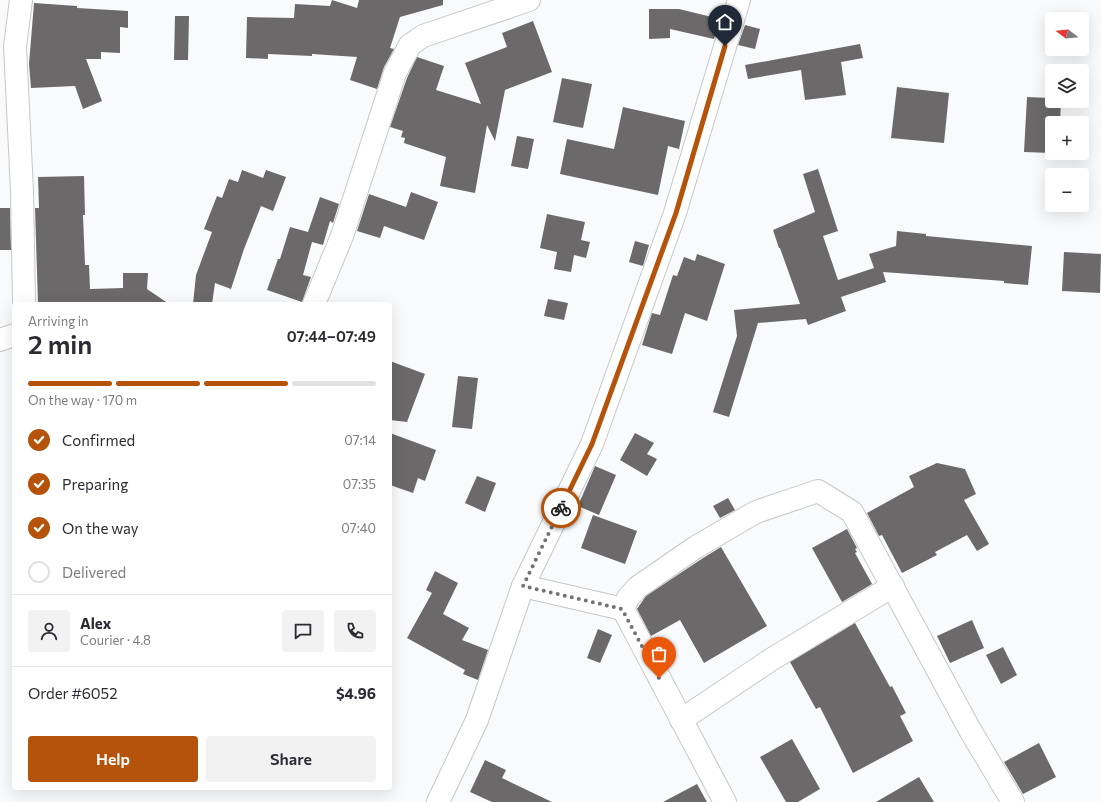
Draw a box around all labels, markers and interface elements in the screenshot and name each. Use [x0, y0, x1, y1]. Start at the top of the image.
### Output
pin [708, 5, 742, 46]
icon: home [714, 11, 736, 33]
north arrow [1045, 12, 1089, 56]
map controls [1045, 12, 1089, 212]
button: layers [1045, 64, 1089, 108]
button: + [1045, 116, 1089, 160]
button: − [1045, 168, 1089, 212]
text: Arriving in [28, 313, 88, 329]
text: 07:44–07:49 [287, 327, 376, 345]
text: 2 min [28, 328, 92, 359]
text: On the way · 170 m [28, 392, 137, 408]
icon: check [28, 429, 50, 451]
text: Confirmed [62, 431, 135, 449]
text: 07:14 [344, 432, 376, 448]
icon: check [28, 473, 50, 495]
text: Preparing [62, 475, 128, 493]
text: 07:35 [343, 476, 376, 492]
courier [541, 488, 581, 528]
icon: bike [550, 497, 572, 519]
icon: check [28, 517, 50, 539]
text: On the way [62, 519, 139, 537]
text: 07:40 [341, 520, 376, 536]
text: Delivered [62, 563, 126, 581]
button: person [28, 610, 70, 652]
button: chat [282, 610, 324, 652]
button: phone [334, 610, 376, 652]
text: Alex [80, 614, 111, 632]
text: Courier · 4.8 [80, 632, 151, 648]
pin [642, 637, 676, 678]
icon: bag [648, 643, 670, 665]
text: Order #6052 [28, 684, 118, 702]
text: $4.96 [336, 684, 376, 702]
button: Help [28, 736, 198, 782]
button: Share [206, 736, 376, 782]

